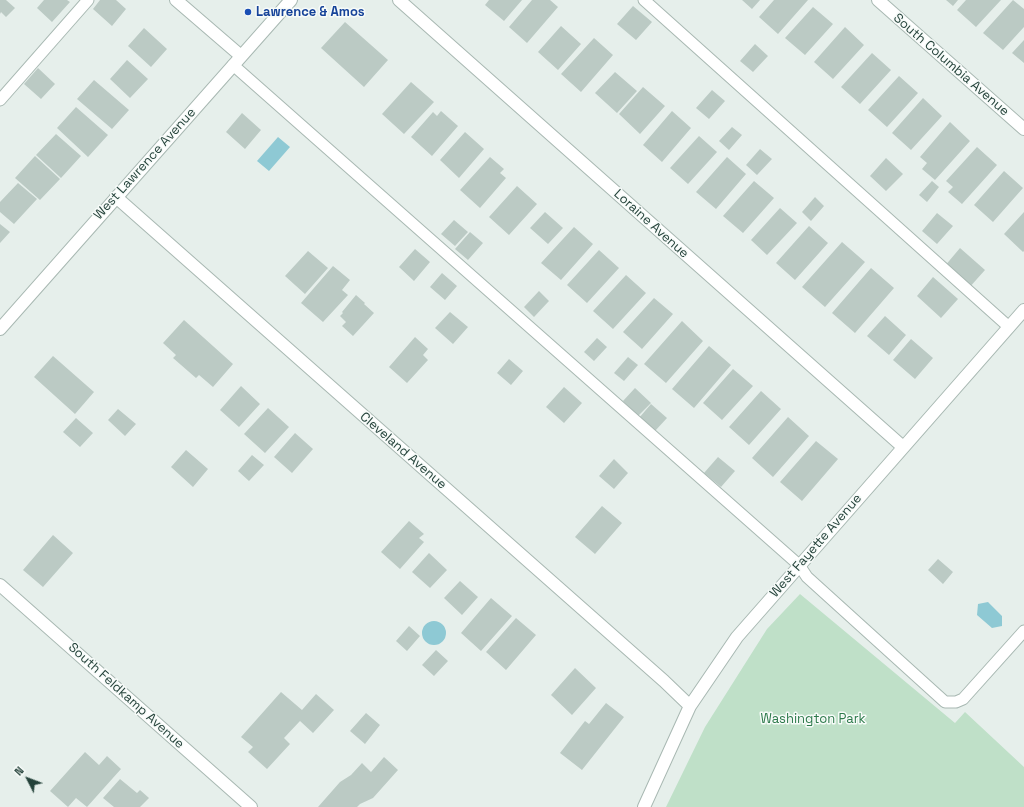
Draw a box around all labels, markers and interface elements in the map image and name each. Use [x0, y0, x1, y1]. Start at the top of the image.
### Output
place label: Lawrence & Amos [256, 4, 365, 20]
marker: Lawrence & Amos [243, 7, 253, 17]
street label: South Columbia Avenue [890, 10, 1012, 120]
street label: West Lawrence Avenue [91, 105, 199, 223]
street label: Loraine Avenue [610, 186, 692, 262]
street label: Cleveland Avenue [357, 409, 449, 493]
street label: West Fayette Avenue [767, 491, 865, 601]
street label: South Feldkamp Avenue [65, 640, 187, 752]
park label: Washington Park [760, 711, 866, 727]
north arrow [8, 759, 48, 799]
text: N [11, 764, 27, 778]

